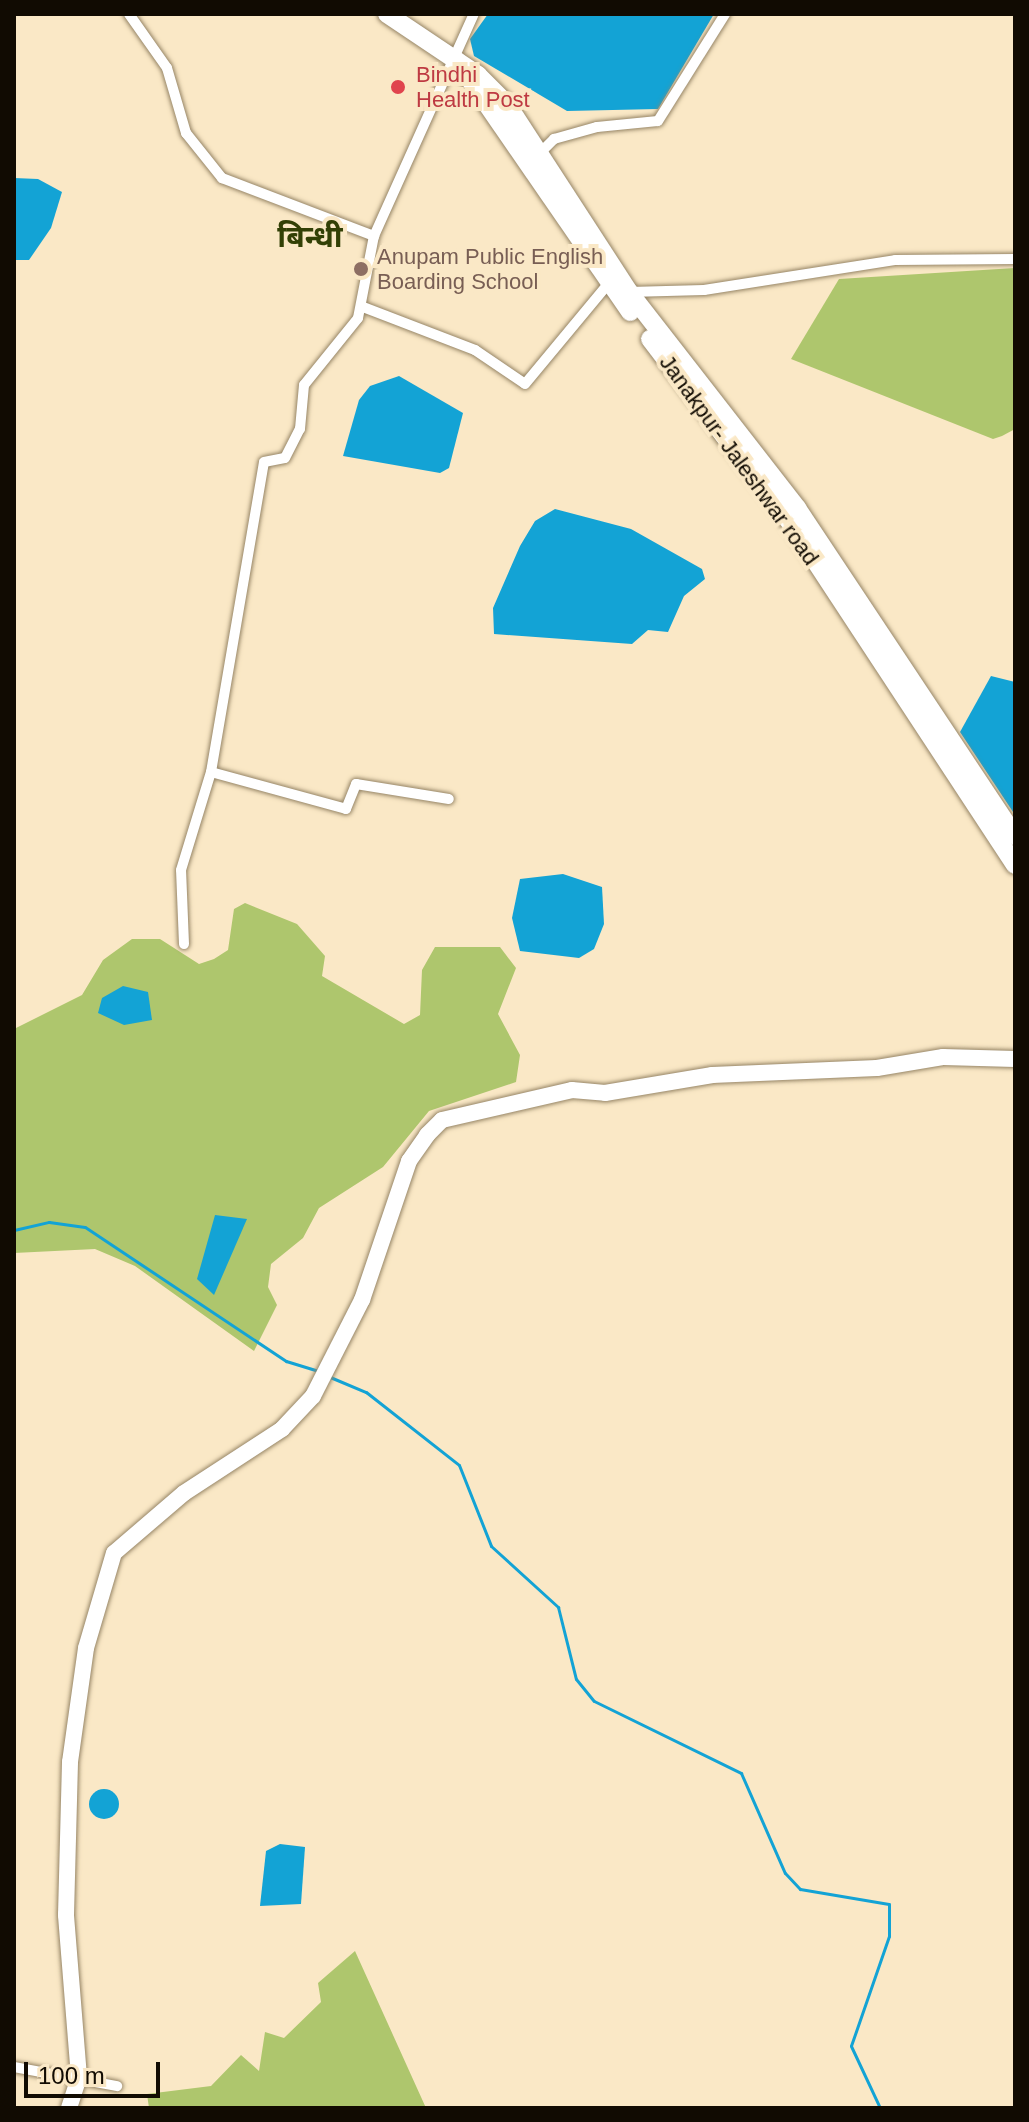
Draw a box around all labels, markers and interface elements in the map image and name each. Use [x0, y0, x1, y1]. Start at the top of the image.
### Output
place label: Bindhi Health Post [416, 61, 530, 112]
marker: Bindhi Health Post [387, 76, 409, 98]
district label: बिन्धी [277, 219, 343, 255]
place label: Anupam Public English Boarding School [377, 243, 603, 294]
marker: Anupam Public English Boarding School [352, 260, 370, 278]
street label: Janakpur- Jaleshwar road [654, 350, 824, 570]
scale bar [28, 2046, 164, 2096]
text: 100 m [38, 2062, 105, 2089]

